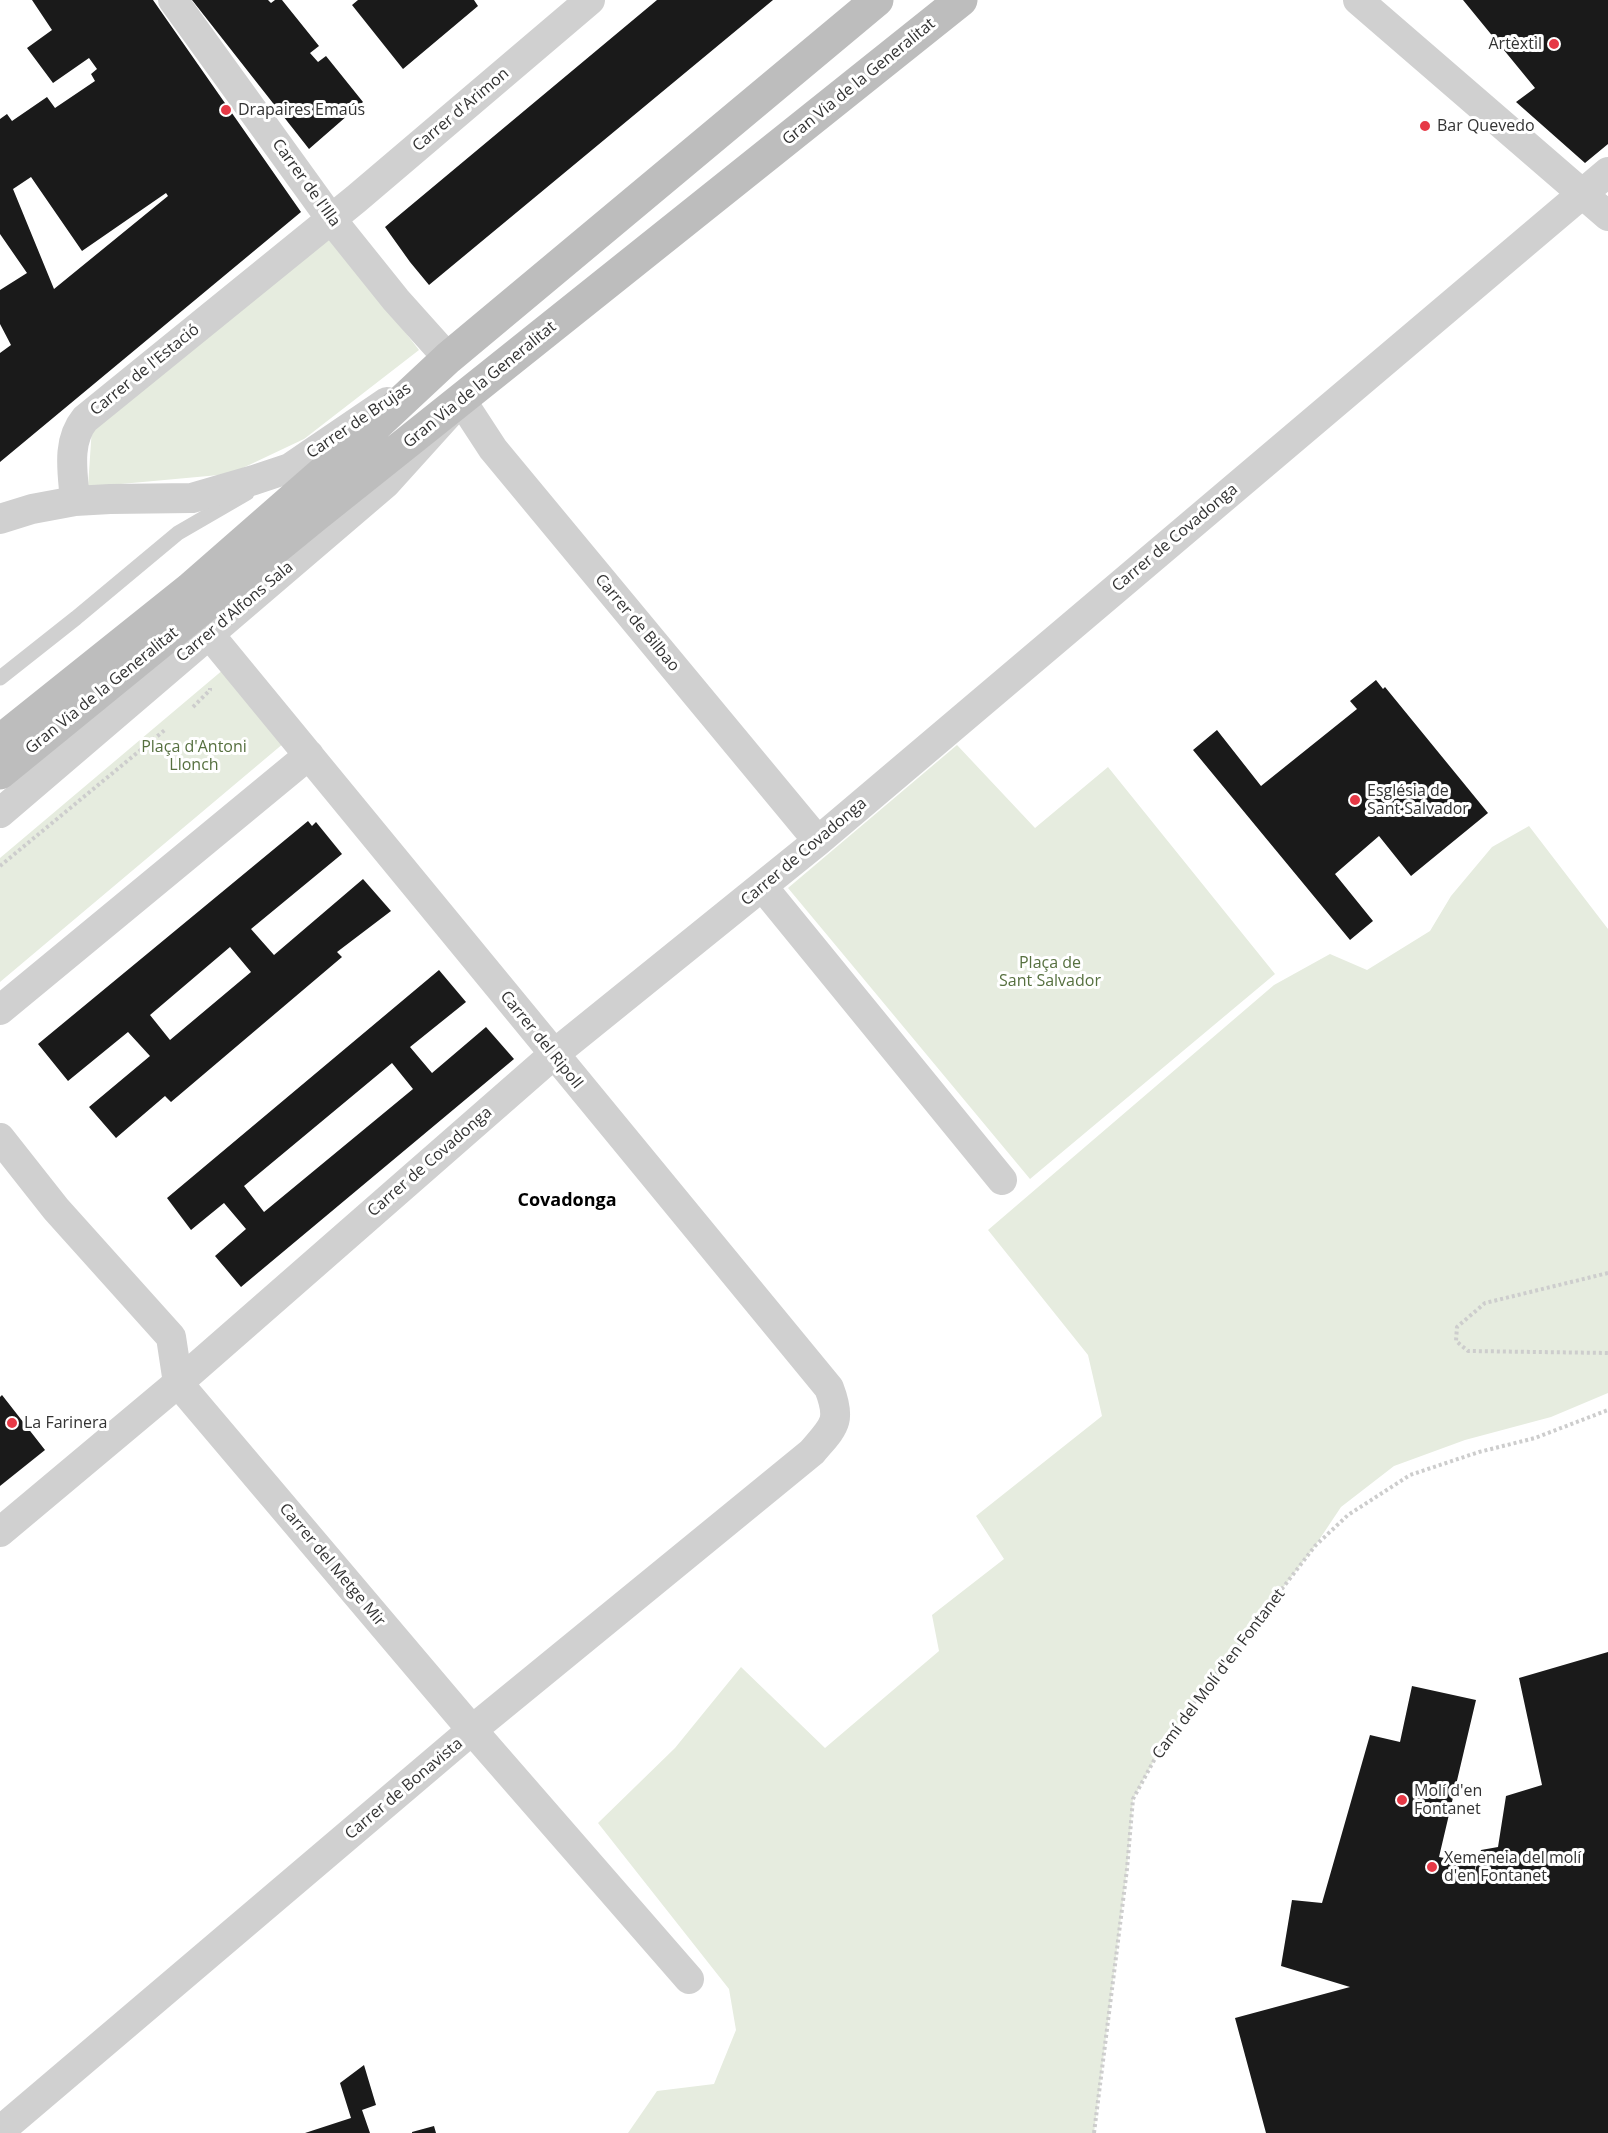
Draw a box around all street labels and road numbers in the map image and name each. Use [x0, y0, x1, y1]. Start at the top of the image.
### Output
street label: Gran Via de la Generalitat [779, 14, 939, 150]
street label: Carrer d'Arimon [409, 64, 513, 156]
street label: Carrer de l'Illa [268, 135, 344, 231]
street label: Gran Via de la Generalitat [400, 317, 560, 453]
street label: Carrer de l'Estació [87, 320, 203, 420]
street label: Carrer de Brujas [303, 379, 415, 463]
street label: Carrer de Covadonga [1108, 480, 1242, 596]
street label: Carrer d'Alfons Sala [173, 558, 297, 666]
street label: Carrer de Bilbao [591, 570, 683, 676]
street label: Gran Via de la Generalitat [22, 623, 182, 759]
street label: Carrer de Covadonga [737, 794, 871, 910]
street label: Carrer del Ripoll [496, 987, 586, 1093]
street label: Carrer de Covadonga [364, 1103, 496, 1221]
street label: Carrer del Metge Mir [275, 1500, 389, 1630]
street label: Camí del Molí d'en Fontanet [1149, 1585, 1289, 1763]
street label: Carrer de Bonavista [341, 1734, 467, 1844]

